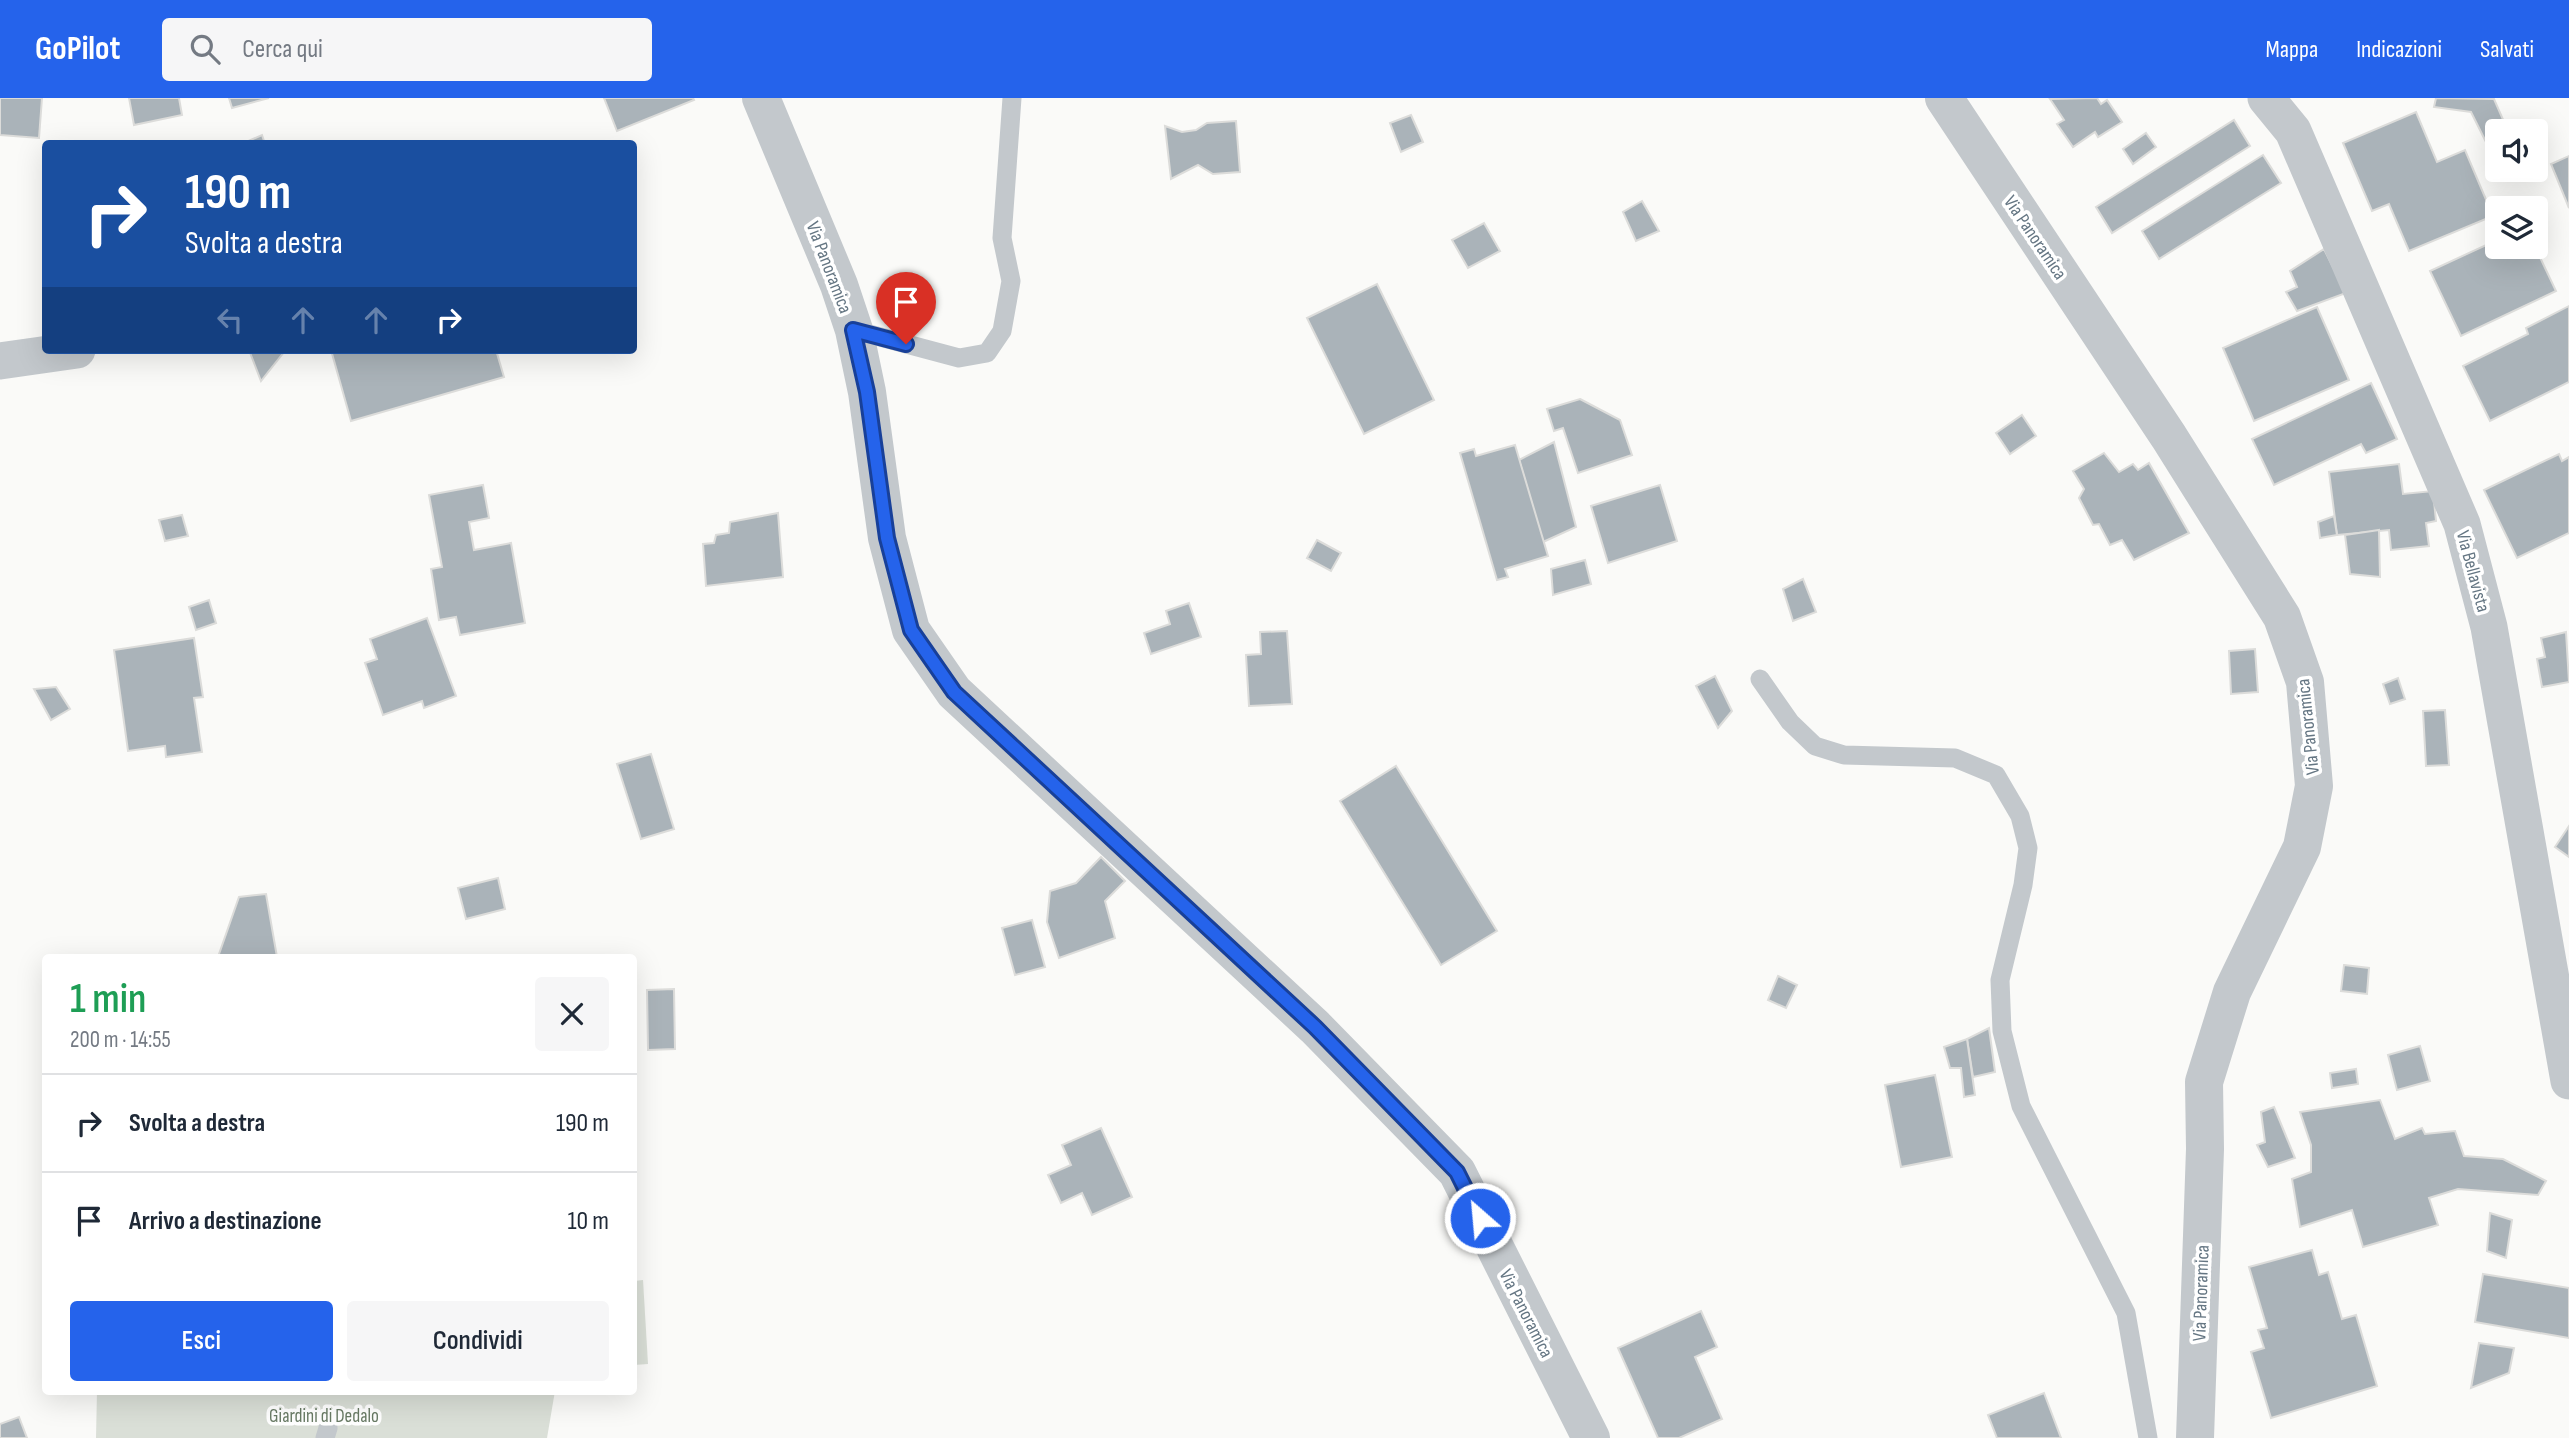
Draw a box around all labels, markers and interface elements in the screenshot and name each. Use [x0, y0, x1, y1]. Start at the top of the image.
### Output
search box [162, 18, 652, 81]
text: GoPilot [35, 29, 120, 69]
icon: search [186, 30, 224, 68]
text: Cerca qui [242, 34, 323, 65]
text: Mappa [2266, 35, 2318, 64]
text: Indicazioni [2356, 35, 2442, 64]
text: Salvati [2480, 35, 2534, 64]
map controls [2485, 119, 2548, 259]
button: sound [2485, 119, 2548, 182]
text: 190 m [185, 164, 291, 223]
icon: right [70, 168, 161, 259]
street label: Via Panoramica [1998, 191, 2071, 284]
button: layers [2485, 196, 2548, 259]
street label: Via Panoramica [801, 218, 857, 317]
text: Svolta a destra [185, 224, 343, 263]
pin [876, 272, 936, 344]
icon: arrive [887, 283, 925, 321]
icon: left [211, 301, 249, 339]
icon: ahead [284, 301, 322, 339]
icon: ahead [357, 301, 395, 339]
icon: right [430, 301, 468, 339]
street label: Via Bellavista [2451, 528, 2494, 615]
street label: Via Panoramica [2292, 678, 2325, 776]
text: 1 min [70, 974, 146, 1025]
button: close [535, 977, 609, 1051]
text: 200 m · 14:55 [70, 1026, 171, 1054]
icon: right [70, 1104, 108, 1142]
text: Svolta a destra [129, 1108, 265, 1139]
text: 190 m [556, 1108, 609, 1139]
position arrow [1443, 1181, 1517, 1255]
icon: arrive [70, 1202, 108, 1240]
text: Arrivo a destinazione [129, 1206, 322, 1237]
text: 10 m [567, 1206, 609, 1237]
street label: Via Panoramica [2188, 1244, 2215, 1342]
street label: Via Panoramica [1494, 1266, 1558, 1362]
button: Esci [70, 1301, 333, 1381]
button: Condividi [347, 1301, 609, 1381]
park label: Giardini di Dedalo [269, 1405, 379, 1428]

